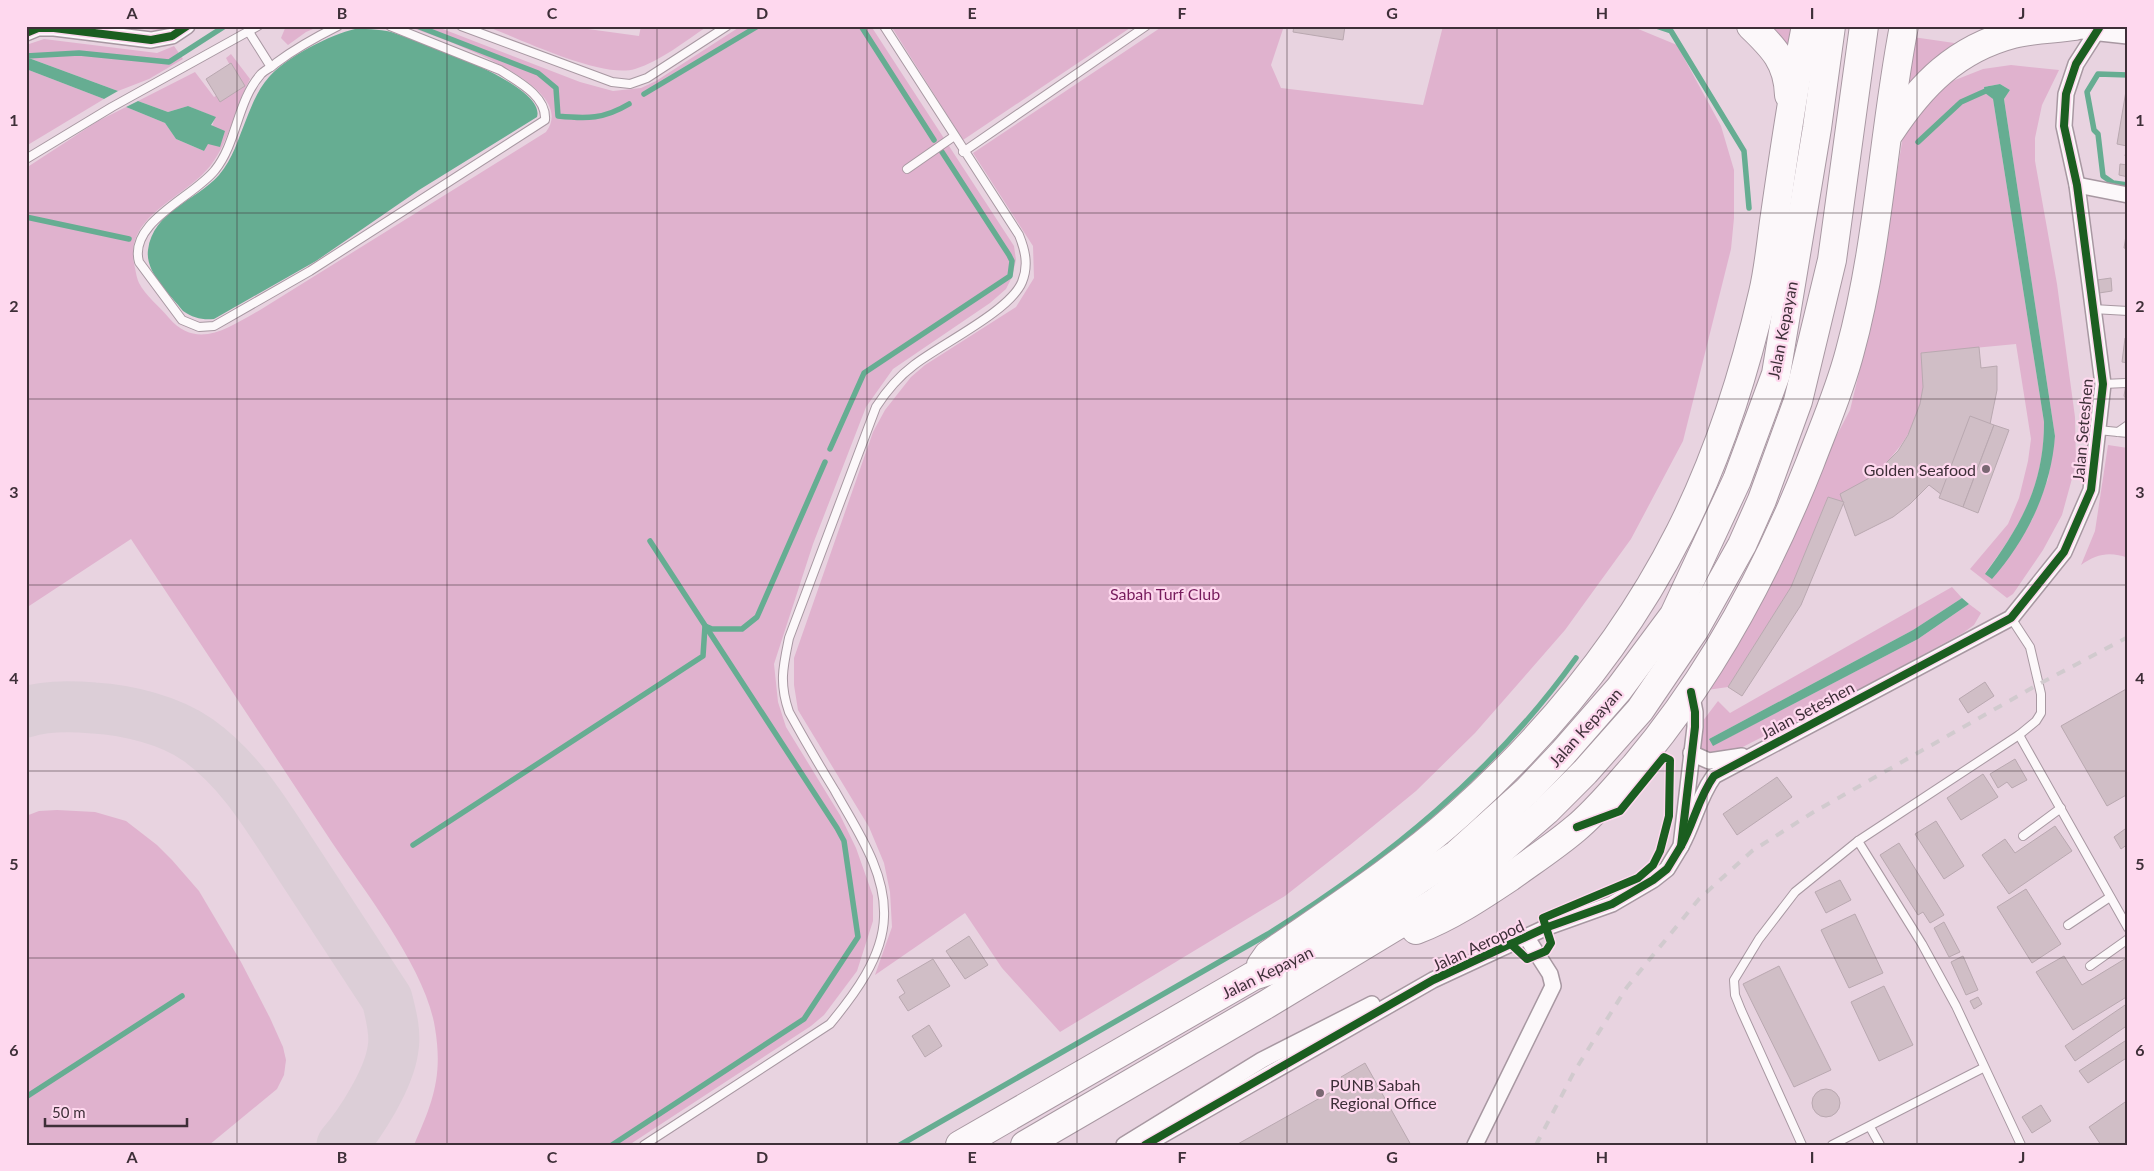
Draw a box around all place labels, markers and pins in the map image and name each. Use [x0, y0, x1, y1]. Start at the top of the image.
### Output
place label: Golden Seafood [1864, 460, 1976, 479]
marker: Golden Seafood [1980, 463, 1992, 475]
place label: PUNB Sabah Regional Office [1330, 1075, 1437, 1112]
marker: PUNB Sabah Regional Office [1314, 1087, 1326, 1099]

